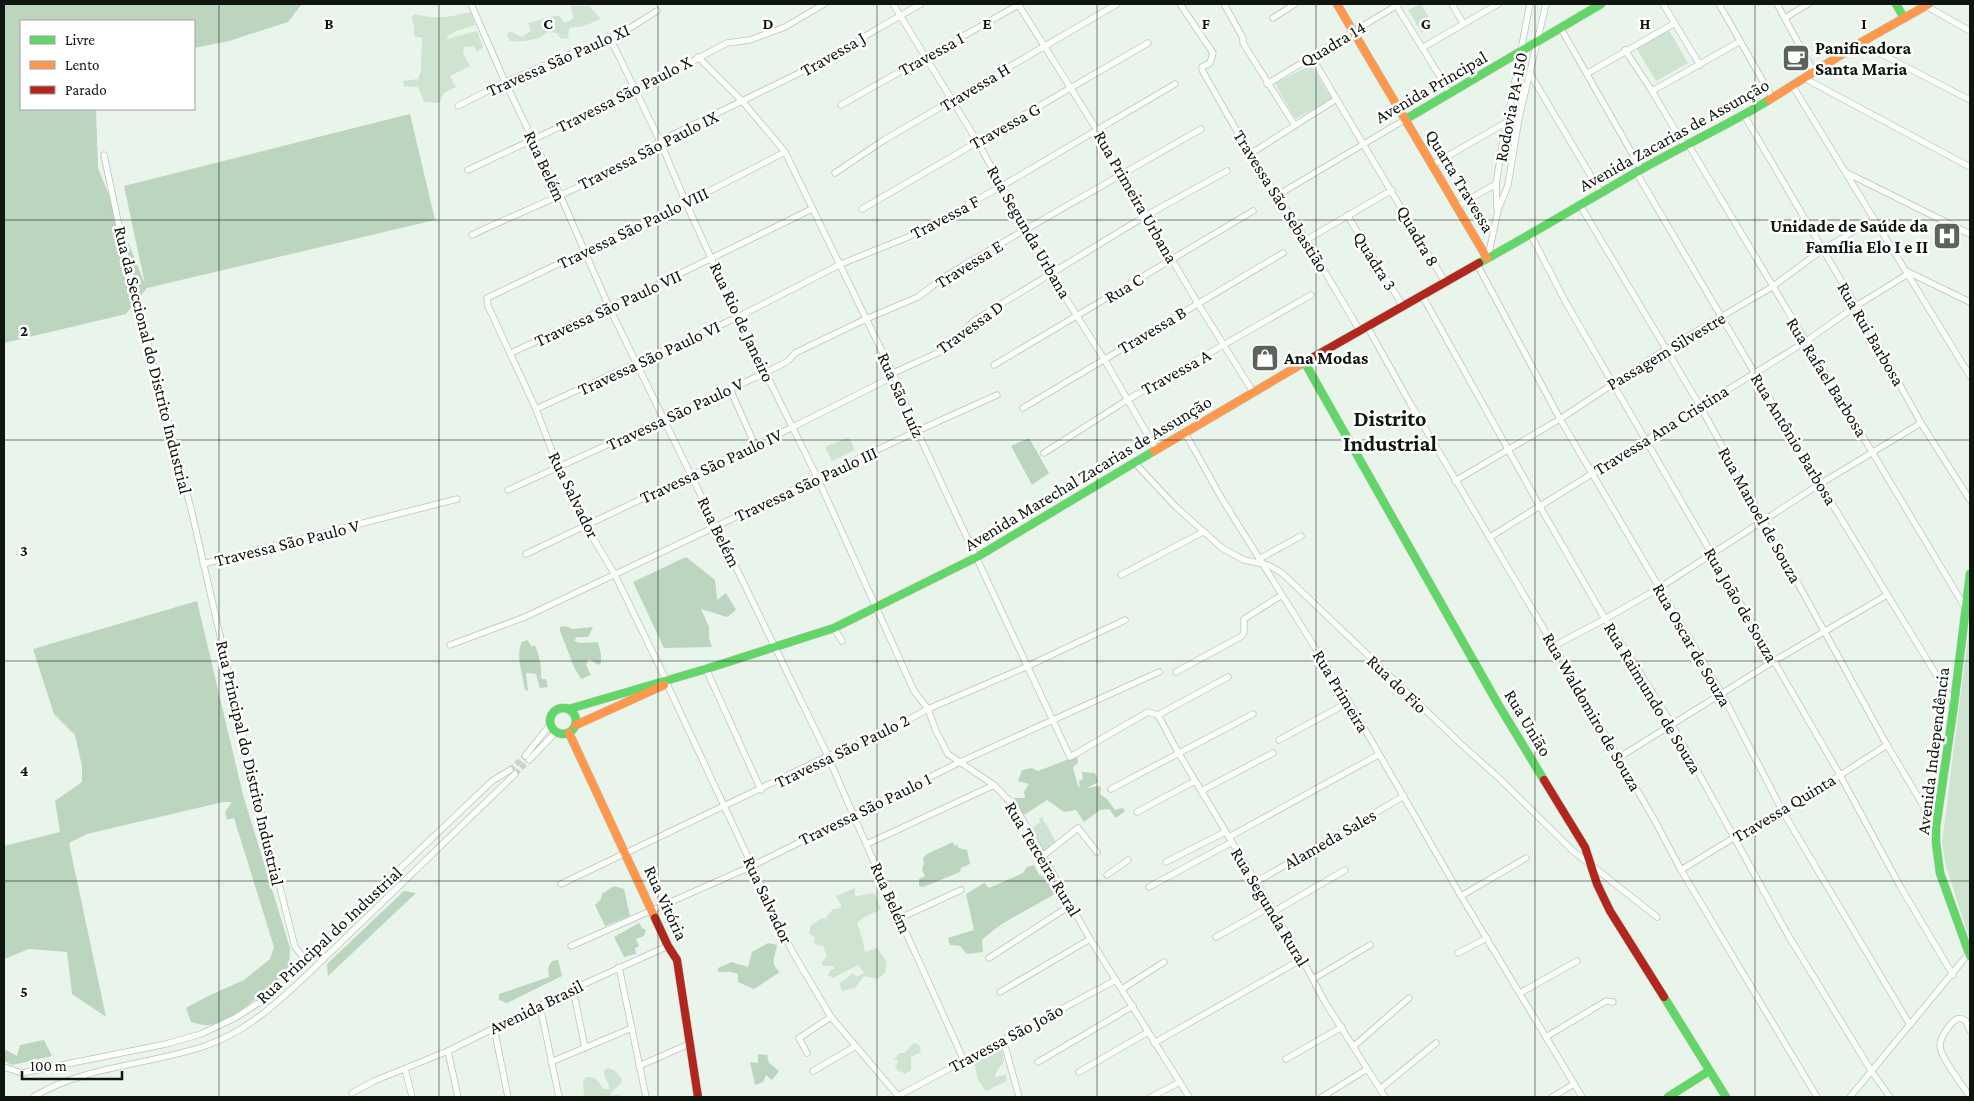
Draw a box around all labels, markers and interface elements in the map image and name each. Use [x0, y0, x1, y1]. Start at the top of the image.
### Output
text: B [324, 15, 334, 32]
text: C [543, 15, 553, 32]
text: D [762, 15, 774, 32]
text: E [982, 15, 992, 32]
text: F [1202, 15, 1211, 32]
text: G [1421, 15, 1431, 32]
text: H [1640, 15, 1651, 32]
text: I [1861, 15, 1867, 32]
street label: Quadra 14 [1297, 17, 1369, 71]
street label: Travessa São Paulo XI [483, 19, 633, 101]
legend [20, 20, 195, 110]
street label: Travessa J [797, 27, 869, 81]
street label: Travessa I [895, 28, 967, 80]
text: Livre [65, 32, 95, 48]
place label: Panificadora Santa Maria [1815, 38, 1911, 79]
cafe icon: Panificadora Santa Maria [1781, 43, 1811, 73]
street label: Avenida Principal [1371, 47, 1491, 127]
street label: Rodovia PA-150 [1491, 50, 1531, 164]
street label: Travessa São Paulo X [553, 51, 695, 137]
text: Lento [65, 57, 99, 73]
street label: Travessa H [937, 58, 1014, 116]
street label: Avenida Zacarias de Assunção [1576, 74, 1772, 196]
text: Parado [65, 82, 107, 98]
street label: Travessa G [966, 98, 1044, 154]
street label: Travessa São Paulo IX [575, 106, 722, 194]
street label: Travessa São Sebastião [1229, 126, 1333, 276]
street label: Quarta Travessa [1421, 126, 1499, 236]
street label: Rua Belém [520, 127, 570, 205]
street label: Rua Primeira Urbana [1090, 127, 1182, 267]
street label: Rua Segunda Urbana [983, 162, 1075, 302]
street label: Travessa São Paulo VIII [554, 183, 712, 273]
street label: Travessa F [907, 191, 983, 243]
street label: Quadra 8 [1393, 202, 1443, 270]
place label: Unidade de Saúde da Família Elo I e II [1770, 216, 1928, 257]
hospital icon: Unidade de Saúde da Família Elo I e II [1932, 221, 1962, 251]
street label: Rua da Seccional do Distrito Industrial [110, 224, 196, 496]
street label: Quadra 3 [1349, 228, 1401, 294]
street label: Travessa E [932, 235, 1007, 293]
street label: Rua Rio de Janeiro [706, 259, 778, 385]
street label: Travessa São Paulo VII [531, 265, 685, 351]
street label: Rua C [1101, 269, 1147, 307]
street label: Rua Rui Barbosa [1833, 279, 1909, 389]
street label: Travessa D [933, 296, 1007, 358]
street label: Travessa B [1114, 302, 1190, 358]
street label: Passagem Silvestre [1603, 308, 1729, 394]
street label: Rua Rafael Barbosa [1782, 314, 1872, 440]
street label: Travessa São Paulo VI [575, 316, 723, 400]
text: 2 [20, 322, 28, 339]
shop icon: Ana Modas [1250, 343, 1280, 373]
street label: Travessa A [1138, 344, 1215, 399]
place label: Ana Modas [1283, 348, 1368, 368]
street label: Rua São Luíz [873, 349, 929, 441]
street label: Rua Antônio Barbosa [1747, 369, 1841, 509]
street label: Travessa São Paulo V [603, 373, 747, 455]
street label: Travessa Ana Cristina [1590, 380, 1732, 480]
street label: Avenida Marechal Zacarias de Assunção [961, 391, 1215, 555]
district label: Distrito Industrial [1343, 406, 1437, 456]
street label: Travessa São Paulo IV [637, 424, 786, 508]
street label: Travessa São Paulo III [732, 442, 880, 526]
street label: Rua Manoel de Souza [1714, 443, 1806, 587]
street label: Rua Salvador [544, 448, 604, 542]
street label: Rua Belém [693, 494, 745, 571]
street label: Travessa São Paulo V [212, 515, 362, 571]
text: 3 [20, 542, 28, 559]
street label: Rua João de Souza [1700, 544, 1782, 666]
street label: Rua Oscar de Souza [1649, 580, 1735, 710]
street label: Rua Raimundo de Souza [1600, 619, 1706, 777]
street label: Rua Waldomiro de Souza [1539, 629, 1645, 795]
street label: Rua Principal do Distrito Industrial [212, 638, 288, 888]
street label: Rua Primeira [1309, 646, 1373, 736]
street label: Rua do Fio [1363, 651, 1431, 717]
street label: Avenida Independência [1913, 666, 1953, 836]
street label: Rua União [1500, 686, 1556, 760]
street label: Travessa São Paulo 2 [771, 710, 913, 792]
text: 4 [20, 762, 29, 779]
street label: Travessa São Paulo 1 [796, 768, 934, 850]
street label: Travessa Quinta [1729, 770, 1839, 846]
street label: Rua Terceira Rural [1001, 798, 1085, 920]
street label: Alameda Sales [1280, 805, 1380, 873]
street label: Rua Segunda Rural [1227, 844, 1313, 970]
street label: Rua Salvador [739, 853, 797, 947]
street label: Rua Belém [866, 859, 916, 937]
street label: Rua Principal do Industrial [252, 862, 406, 1008]
street label: Rua Vitória [640, 863, 692, 943]
street label: Avenida Brasil [486, 975, 587, 1038]
text: 5 [20, 983, 28, 1000]
street label: Travessa São João [945, 999, 1067, 1077]
scale bar [22, 1048, 122, 1080]
text: 100 m [30, 1058, 67, 1074]

